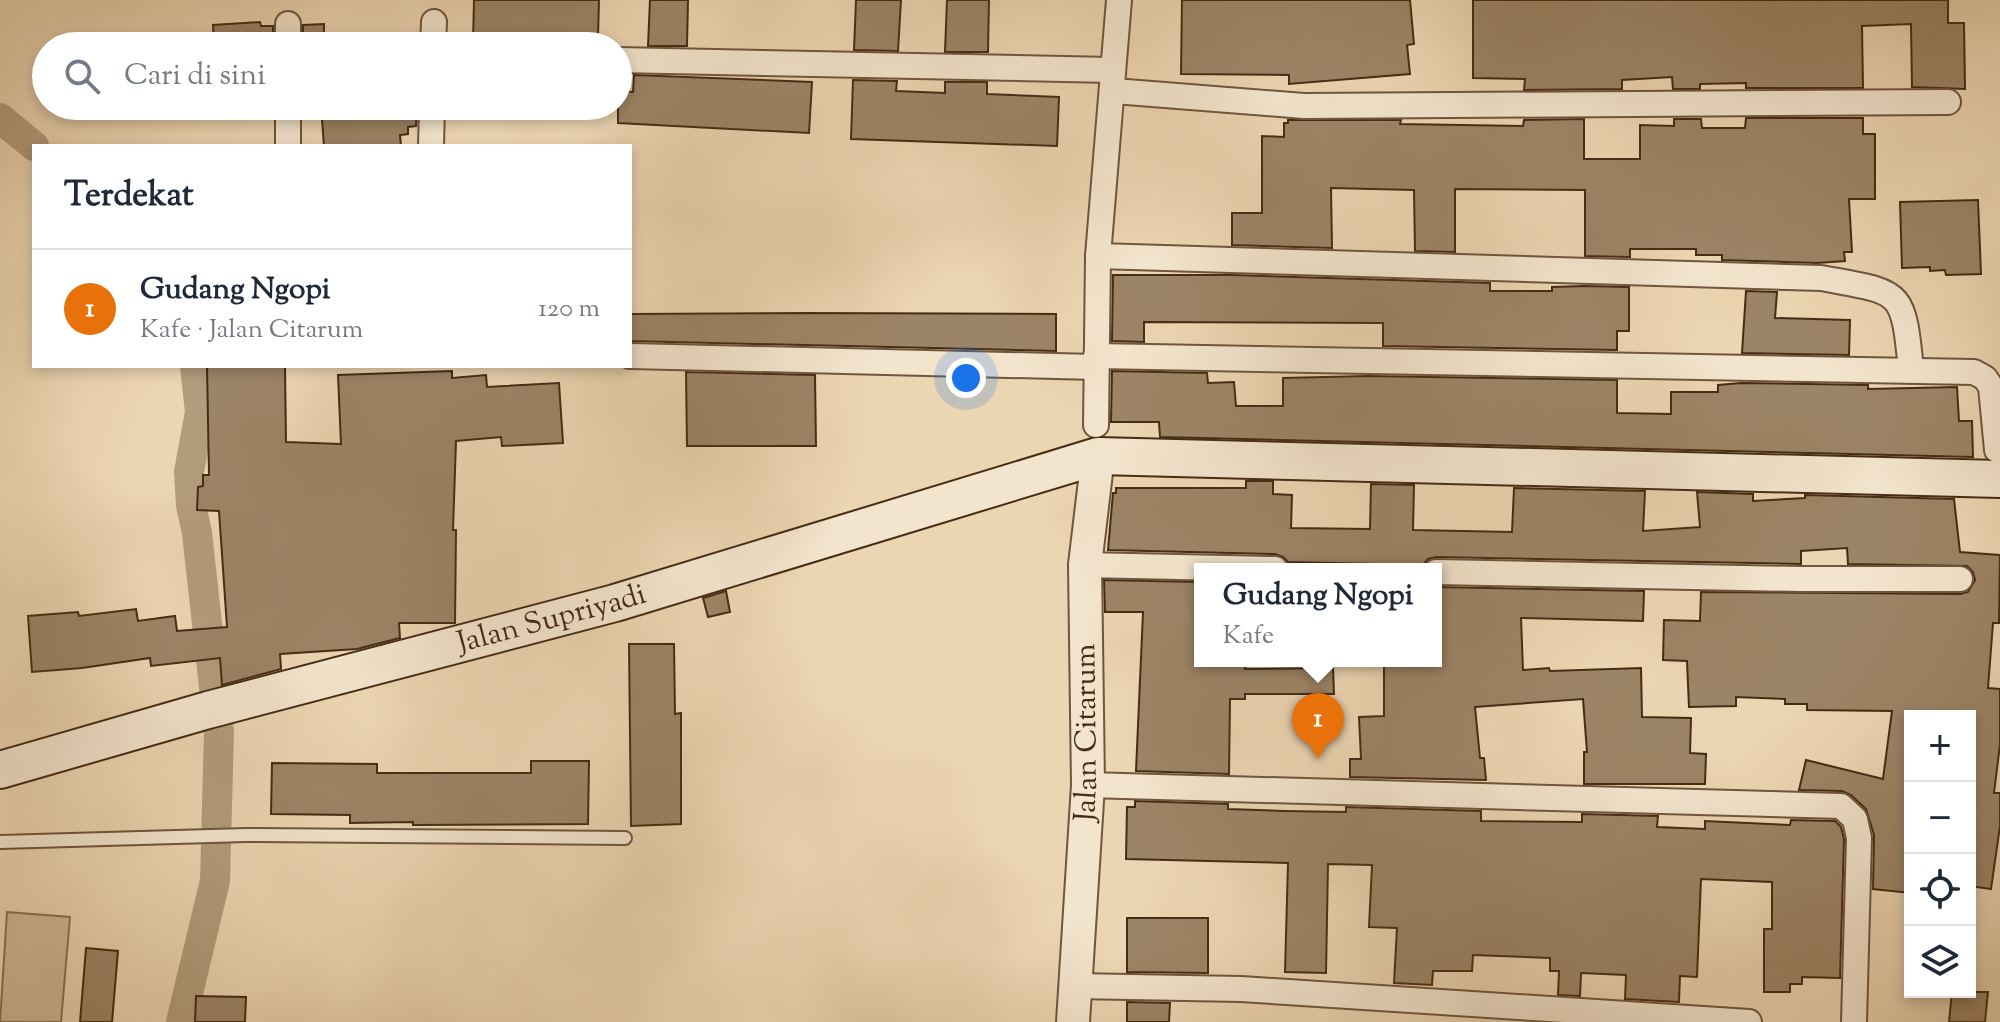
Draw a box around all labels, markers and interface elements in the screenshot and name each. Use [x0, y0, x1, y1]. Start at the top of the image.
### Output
search box [32, 32, 632, 120]
icon: search [60, 54, 104, 98]
text: Cari di sini [124, 55, 266, 98]
text: Terdekat [64, 172, 194, 221]
text: Gudang Ngopi [140, 269, 330, 312]
text: 1 [86, 291, 94, 328]
text: 120 m [538, 291, 600, 328]
text: Kafe · Jalan Citarum [140, 312, 363, 349]
your location [946, 358, 986, 398]
popup [1194, 563, 1442, 667]
street label: Jalan Supriyadi [451, 573, 652, 666]
text: Gudang Ngopi [1223, 575, 1413, 618]
text: Kafe [1223, 618, 1274, 655]
street label: Jalan Citarum [1064, 643, 1110, 825]
pin: 1 [1292, 693, 1344, 759]
map controls [1904, 710, 1976, 998]
button: + [1904, 710, 1976, 782]
button: − [1904, 782, 1976, 854]
button: locate [1904, 854, 1976, 926]
button: layers [1904, 926, 1976, 998]

